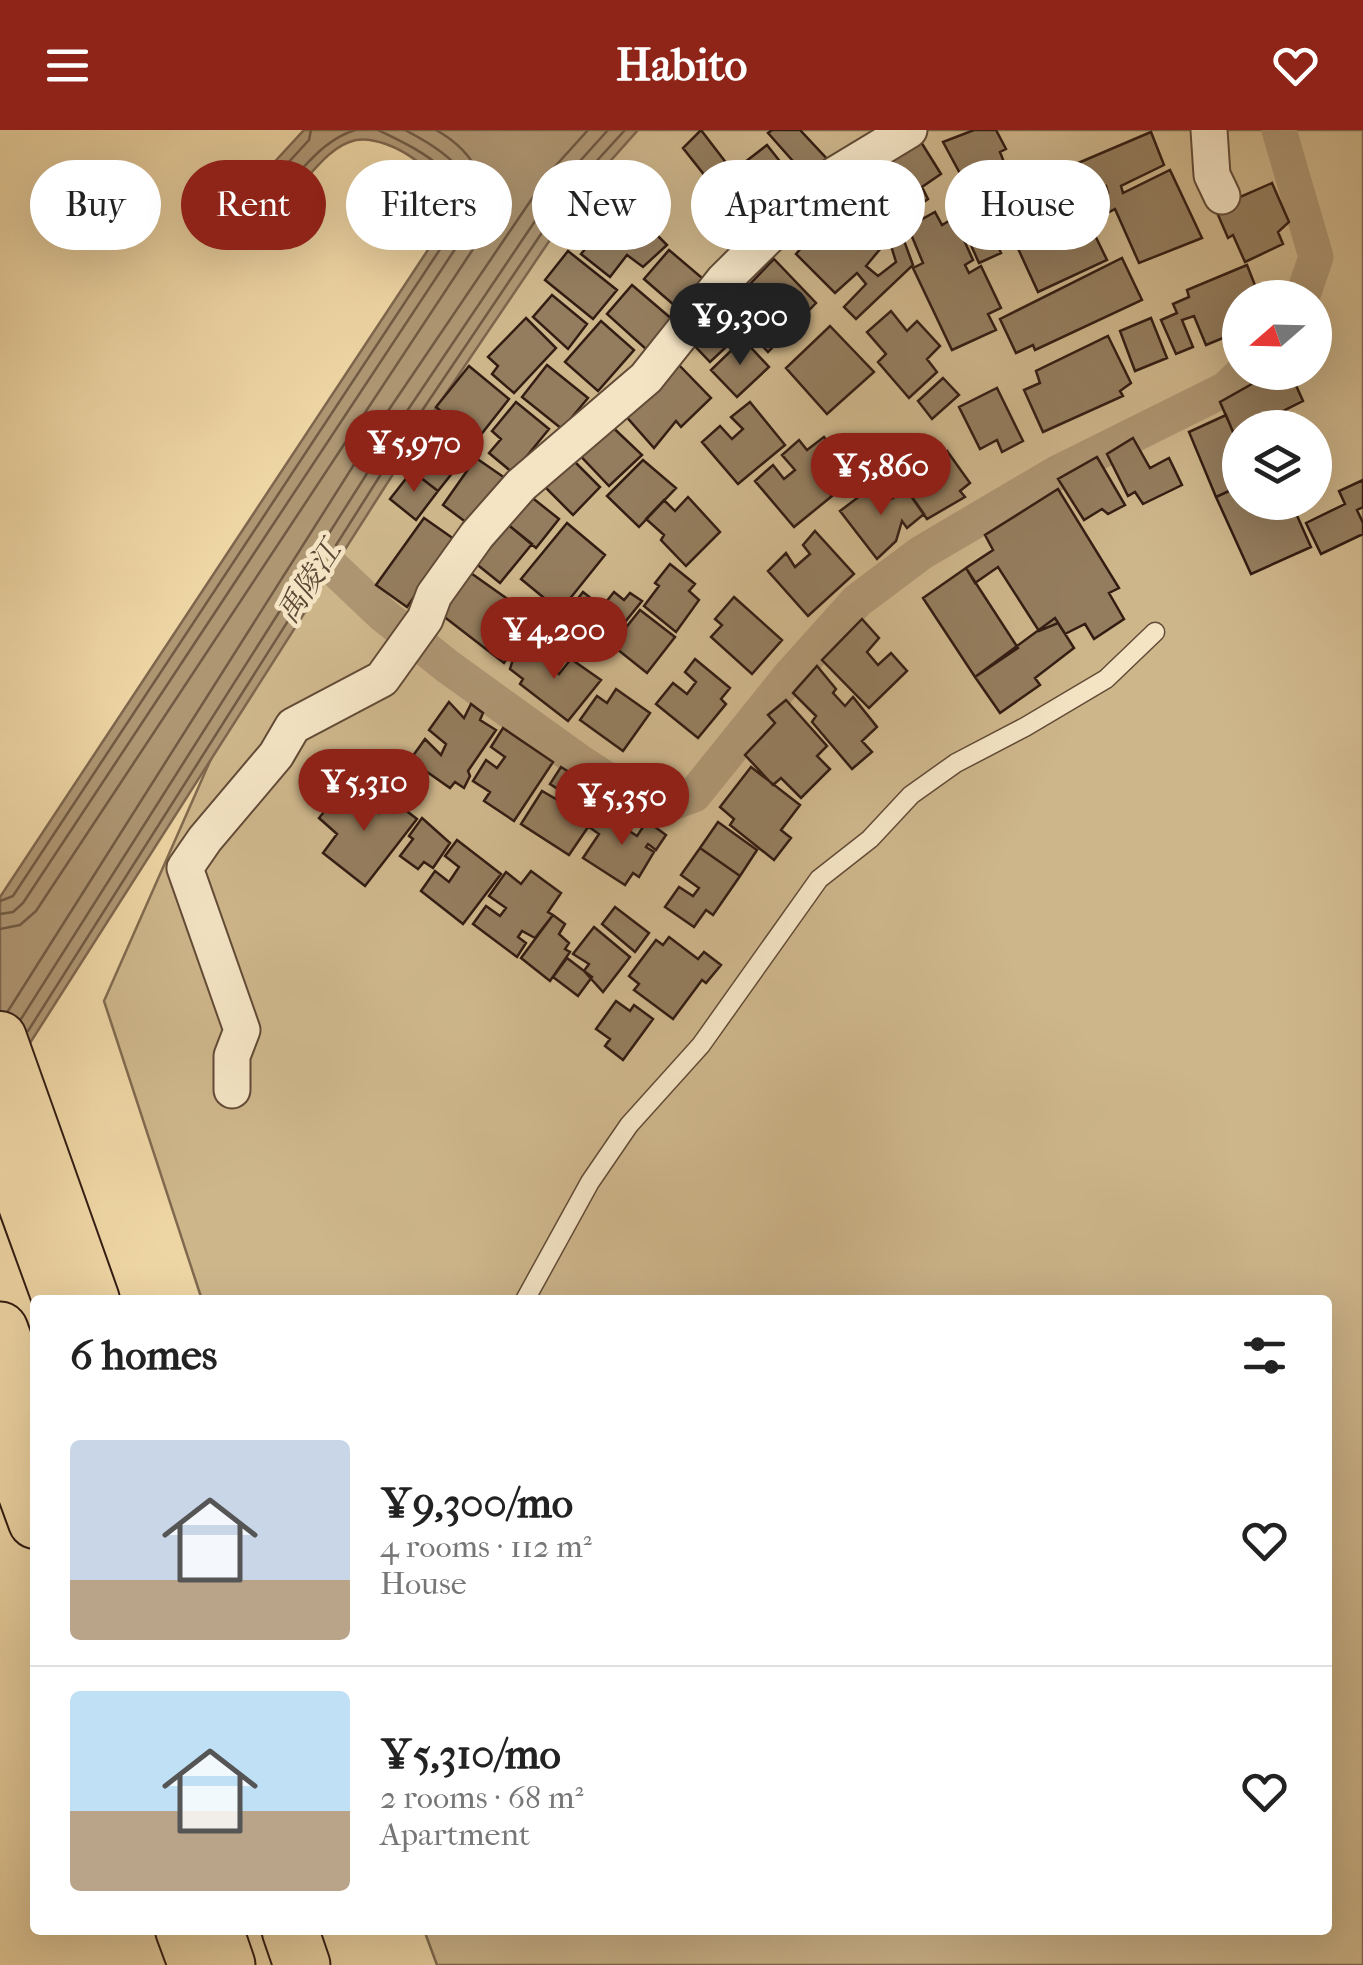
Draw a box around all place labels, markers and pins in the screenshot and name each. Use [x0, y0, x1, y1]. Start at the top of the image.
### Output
pin: ¥9,300 [659, 283, 821, 368]
pin: ¥5,970 [333, 410, 495, 495]
pin: ¥5,860 [800, 433, 962, 518]
pin: ¥4,200 [473, 597, 635, 682]
pin: ¥5,310 [283, 749, 445, 834]
pin: ¥5,350 [541, 763, 703, 848]

